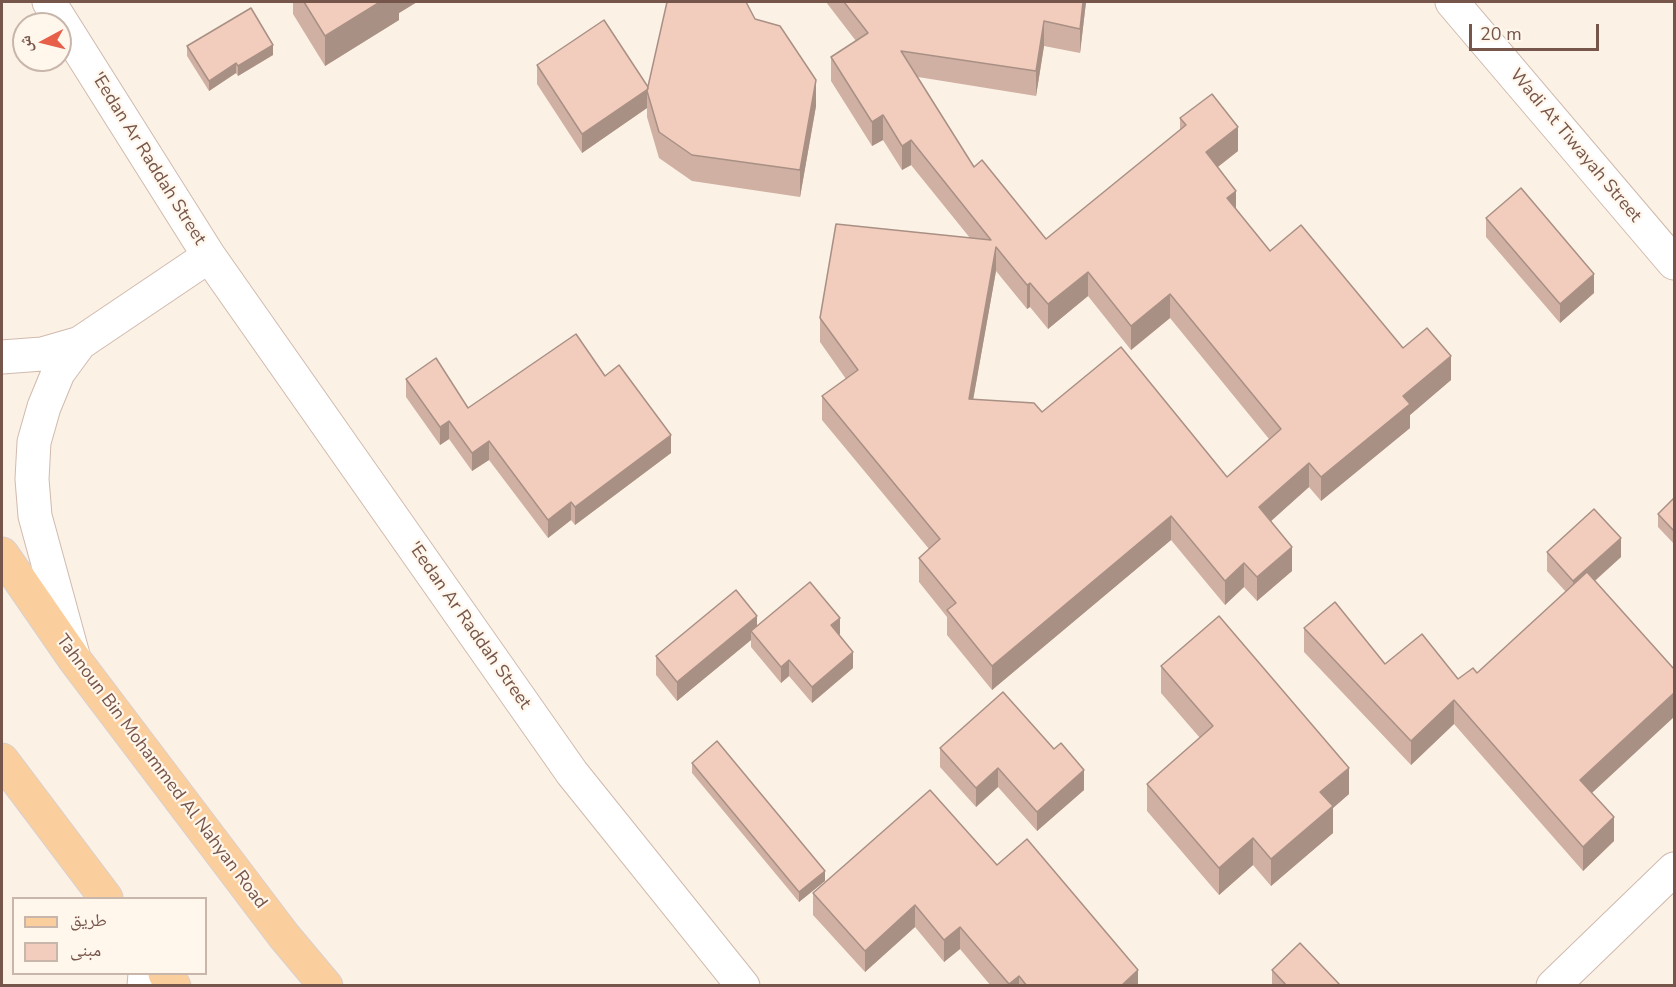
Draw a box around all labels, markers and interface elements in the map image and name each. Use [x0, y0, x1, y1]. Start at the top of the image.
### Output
north arrow [12, 12, 72, 72]
scale bar [1472, 12, 1602, 50]
text: 20 m [1480, 22, 1522, 46]
text: ش [14, 34, 38, 54]
street label: Wadi At Tiwayah Street [1505, 65, 1645, 227]
street label: 'Eedan Ar Raddah Street [86, 69, 210, 249]
street label: 'Eedan Ar Raddah Street [403, 538, 535, 714]
street label: Tahnoun Bin Mohammed Al Nahyan Road [51, 631, 271, 913]
legend [12, 897, 207, 975]
text: طريق [70, 908, 107, 932]
text: مبنى [70, 938, 101, 962]

